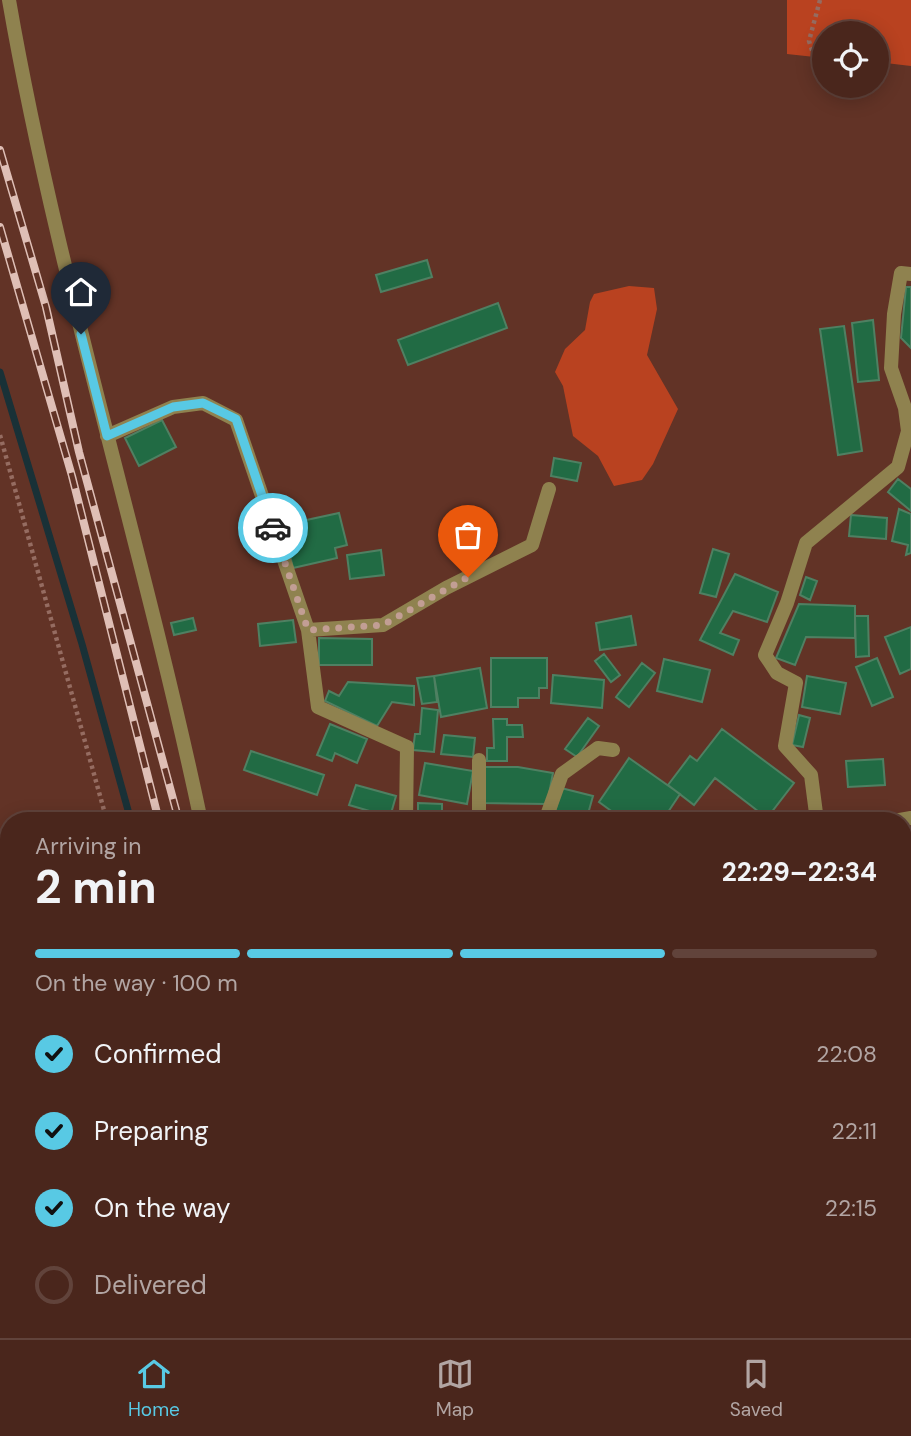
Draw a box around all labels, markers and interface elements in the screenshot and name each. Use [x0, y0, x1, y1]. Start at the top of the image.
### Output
map controls [812, 21, 889, 98]
button: locate [812, 21, 889, 98]
pin [51, 262, 111, 334]
icon: home [62, 273, 100, 311]
courier [238, 493, 308, 563]
pin [438, 505, 498, 577]
icon: car [254, 509, 292, 547]
icon: bag [449, 516, 487, 554]
text: Arriving in [35, 831, 141, 861]
text: 22:29–22:34 [722, 855, 877, 889]
text: 2 min [35, 857, 157, 917]
text: On the way · 100 m [35, 968, 238, 998]
icon: check [35, 1035, 73, 1073]
text: Confirmed [94, 1037, 221, 1071]
text: 22:08 [816, 1039, 877, 1069]
icon: check [35, 1112, 73, 1150]
text: Preparing [94, 1114, 209, 1148]
text: 22:11 [832, 1116, 877, 1146]
icon: check [35, 1189, 73, 1227]
text: On the way [94, 1191, 230, 1225]
text: 22:15 [825, 1193, 877, 1223]
text: Delivered [94, 1268, 207, 1302]
tab: Home [128, 1355, 180, 1422]
tab: Map [436, 1355, 474, 1422]
tab: Saved [730, 1355, 783, 1422]

